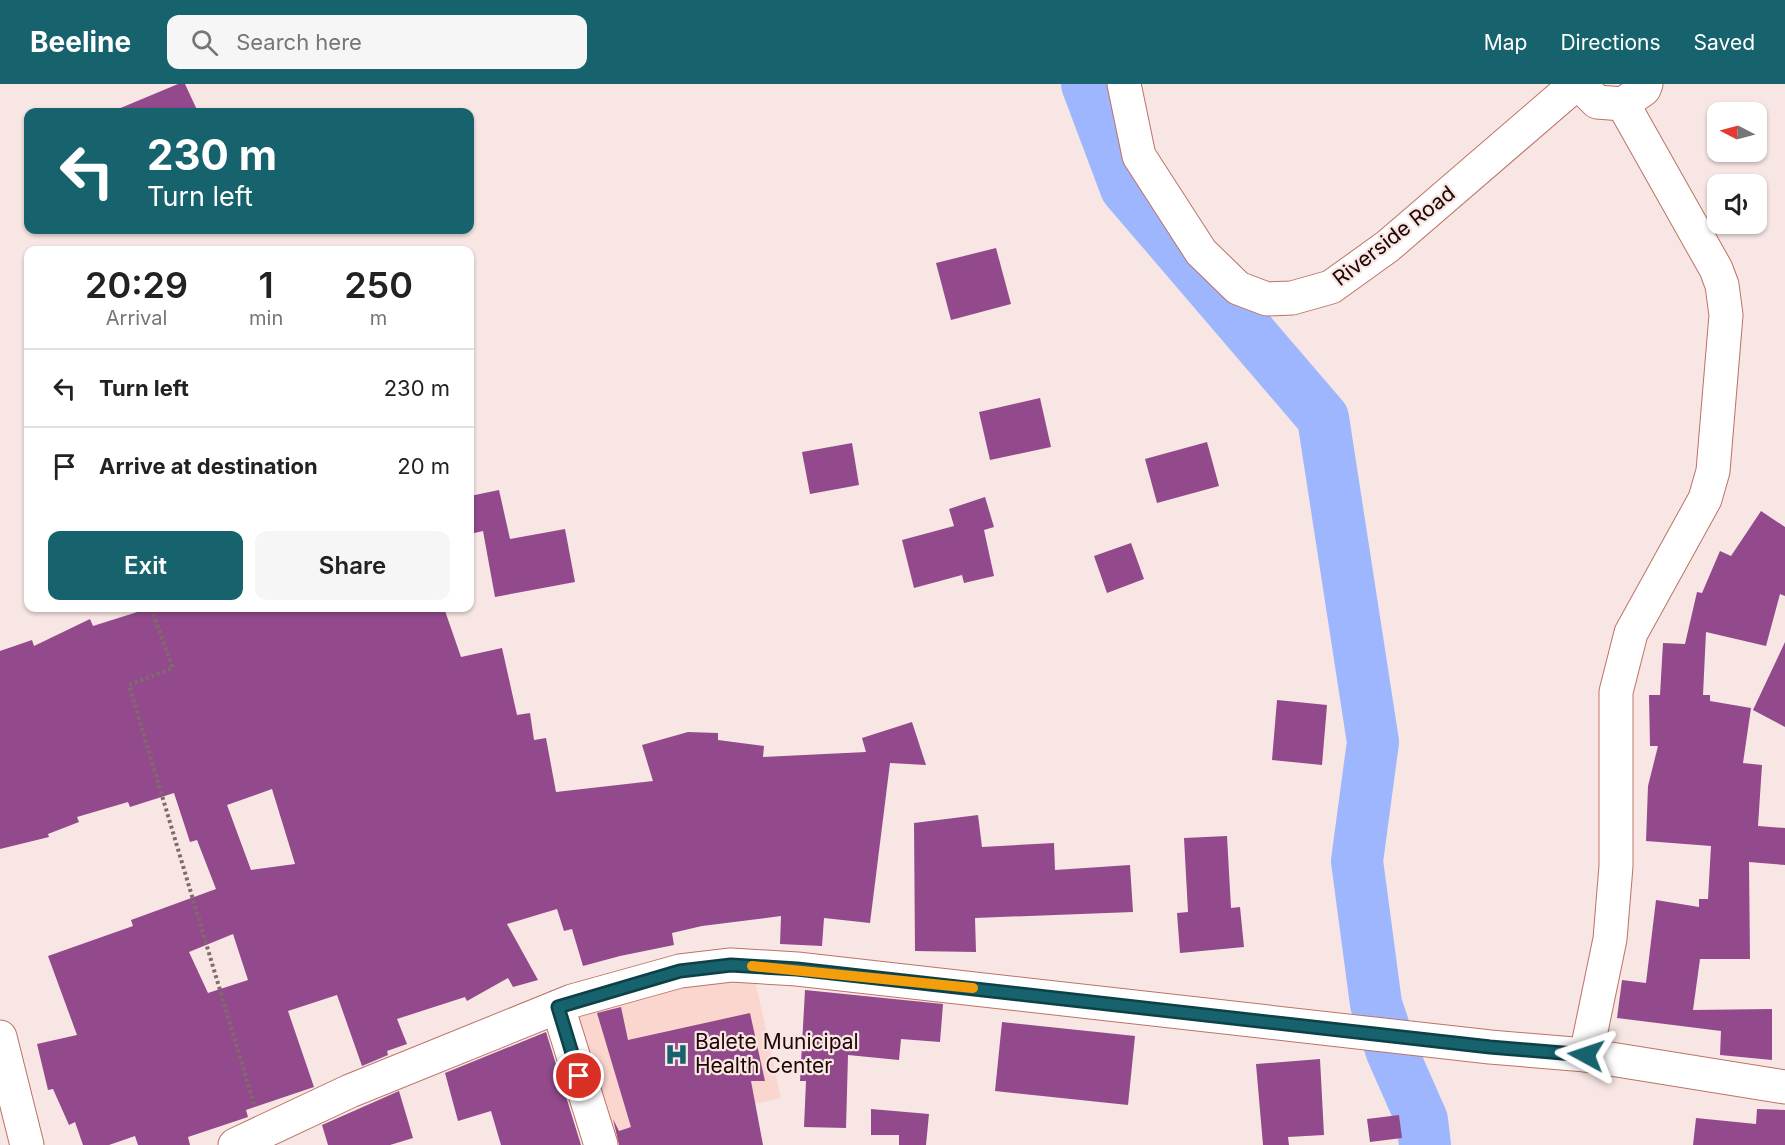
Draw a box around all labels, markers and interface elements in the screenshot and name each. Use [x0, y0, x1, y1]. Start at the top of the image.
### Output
search box [167, 15, 587, 69]
text: Beeline [30, 25, 131, 59]
icon: search [188, 26, 221, 59]
text: Search here [236, 29, 362, 55]
text: Map [1484, 30, 1527, 55]
text: Directions [1560, 30, 1661, 55]
text: Saved [1694, 30, 1755, 55]
north arrow [1707, 102, 1767, 162]
map controls [1707, 102, 1767, 234]
text: 230 m [147, 129, 277, 180]
icon: left [48, 132, 126, 210]
button: sound [1707, 174, 1767, 234]
text: Turn left [147, 180, 253, 213]
street label: Riverside Road [1328, 180, 1460, 291]
text: 20:29 [85, 263, 188, 307]
text: 1 [259, 263, 274, 307]
text: 250 [344, 263, 413, 307]
text: Arrival [106, 306, 167, 330]
text: min [249, 306, 283, 330]
text: m [370, 306, 387, 330]
icon: left [48, 372, 81, 405]
text: Turn left [99, 375, 189, 401]
text: 230 m [384, 375, 450, 401]
icon: arrive [48, 450, 81, 483]
text: Arrive at destination [99, 453, 318, 479]
text: 20 m [397, 453, 450, 479]
button: Exit [48, 531, 243, 600]
button: Share [255, 531, 450, 600]
position arrow [1554, 1023, 1618, 1087]
place label: Balete Municipal Health Center [695, 1029, 859, 1078]
hospital icon: Balete Municipal Health Center [664, 1041, 690, 1067]
pin [553, 1050, 604, 1101]
icon: arrive [562, 1059, 595, 1092]

